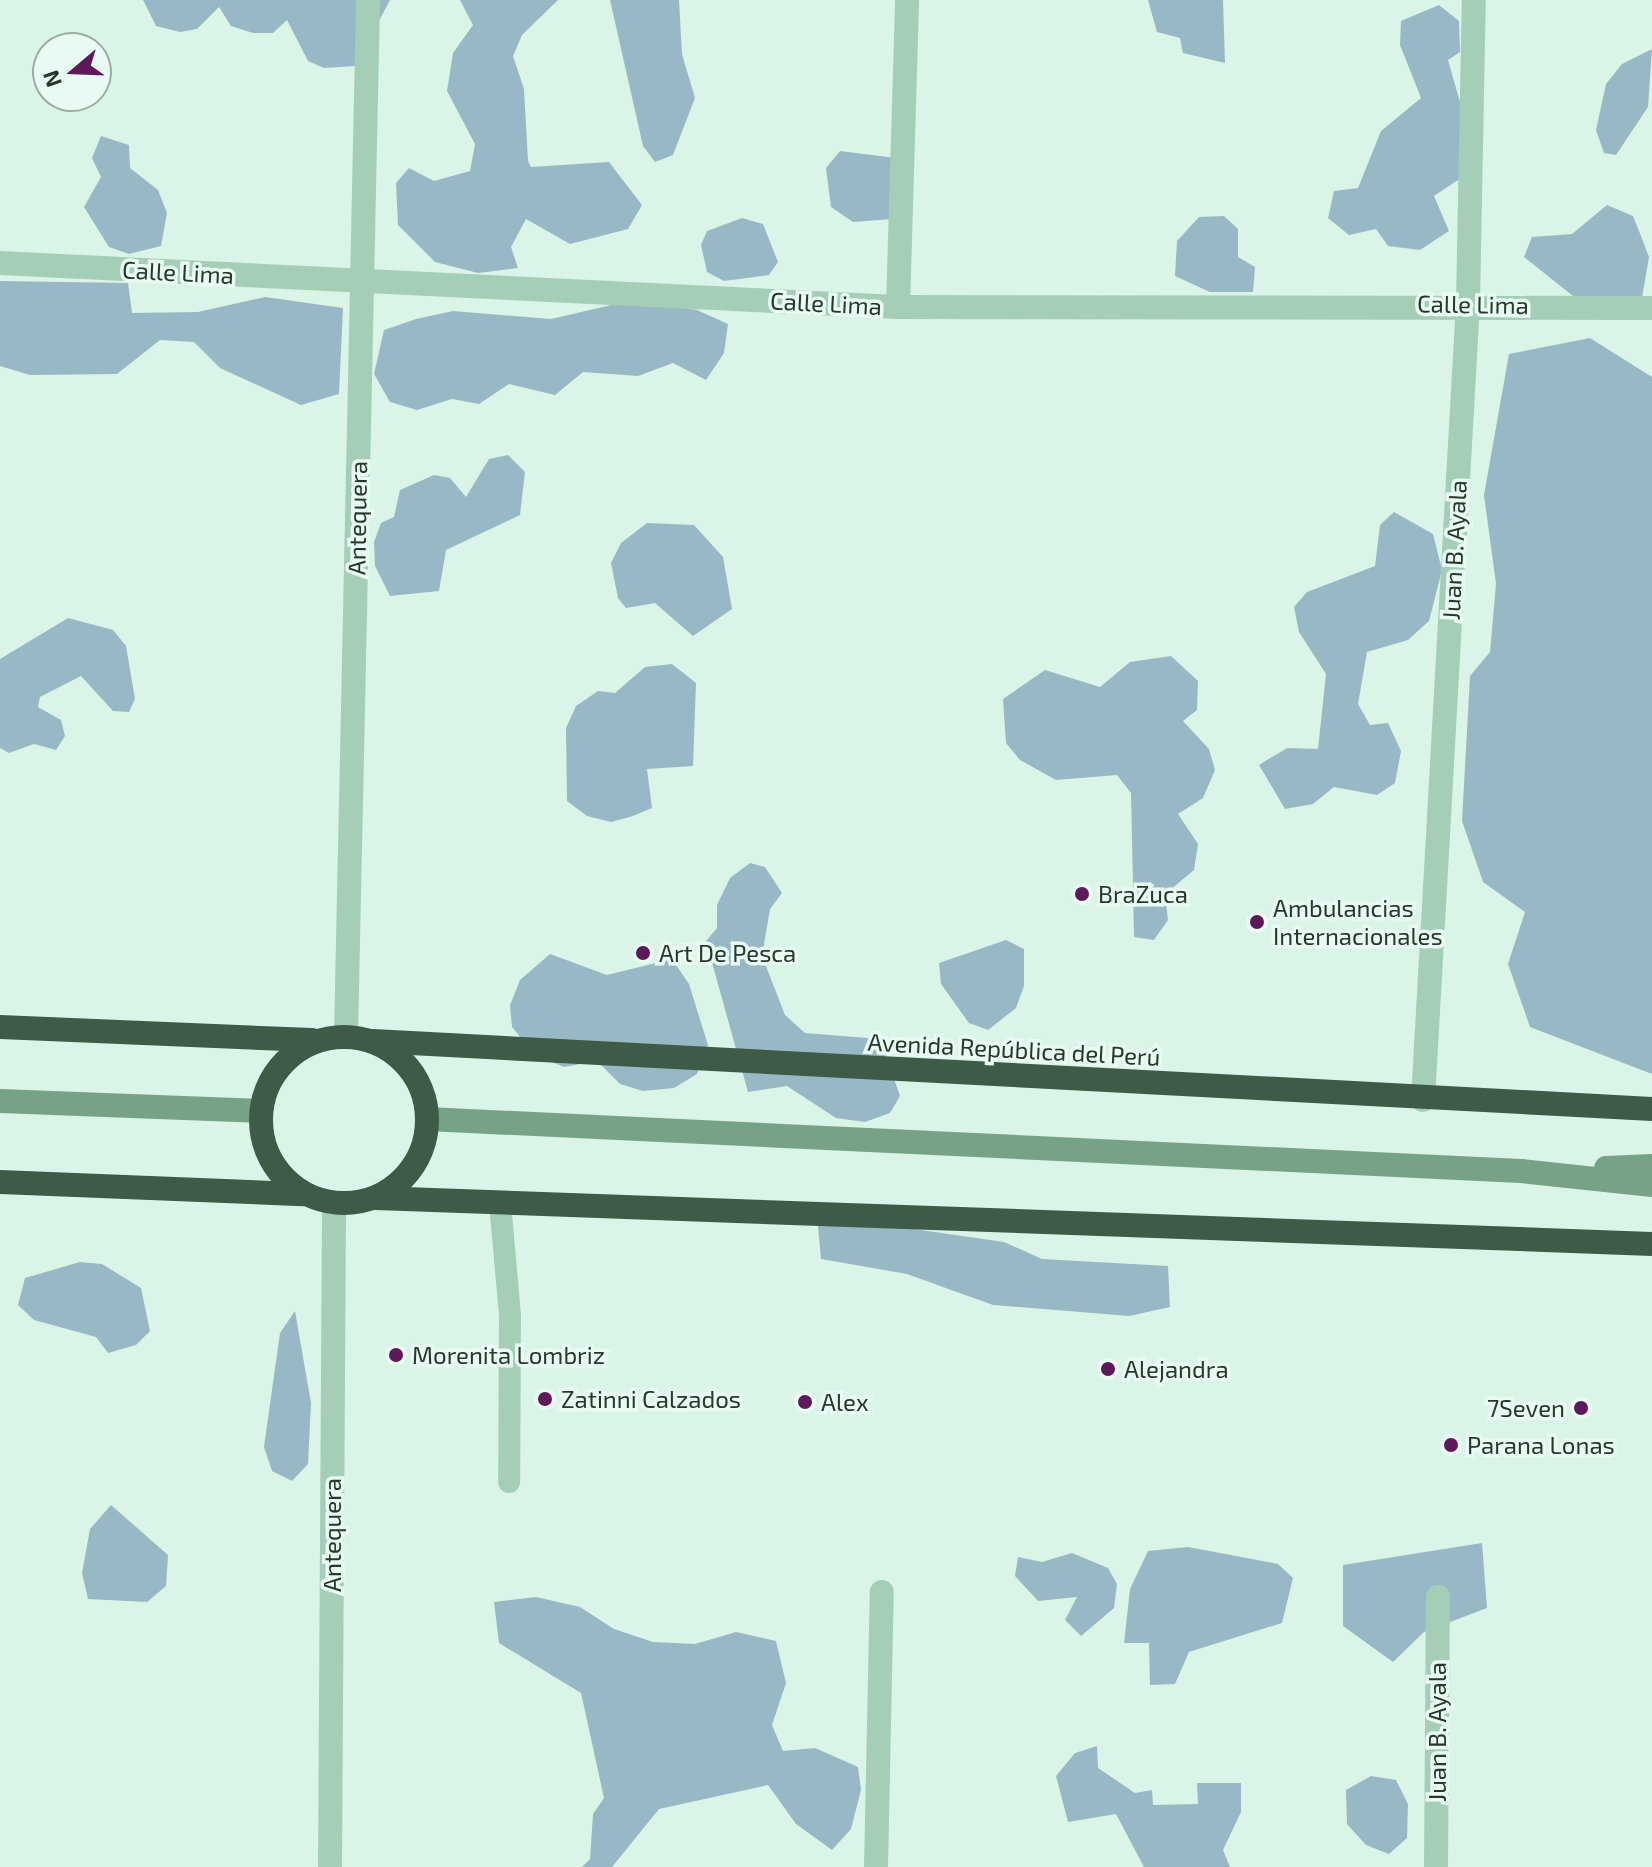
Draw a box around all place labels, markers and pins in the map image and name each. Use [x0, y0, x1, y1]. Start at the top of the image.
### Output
place label: BraZuca [1098, 880, 1188, 908]
marker: BraZuca [1073, 885, 1091, 903]
place label: Ambulancias Internacionales [1273, 894, 1443, 950]
marker: Ambulancias Internacionales [1248, 913, 1266, 931]
place label: Art De Pesca [659, 939, 796, 967]
marker: Art De Pesca [634, 944, 652, 962]
place label: Morenita Lombriz [412, 1341, 605, 1369]
marker: Morenita Lombriz [387, 1346, 405, 1364]
place label: Alejandra [1124, 1355, 1229, 1383]
marker: Alejandra [1099, 1360, 1117, 1378]
place label: Zatinni Calzados [561, 1385, 741, 1413]
place label: Alex [821, 1388, 869, 1416]
marker: Zatinni Calzados [536, 1390, 554, 1408]
marker: Alex [796, 1393, 814, 1411]
place label: 7Seven [1487, 1394, 1565, 1422]
marker: 7Seven [1572, 1399, 1590, 1417]
place label: Parana Lonas [1467, 1431, 1615, 1459]
marker: Parana Lonas [1442, 1436, 1460, 1454]

